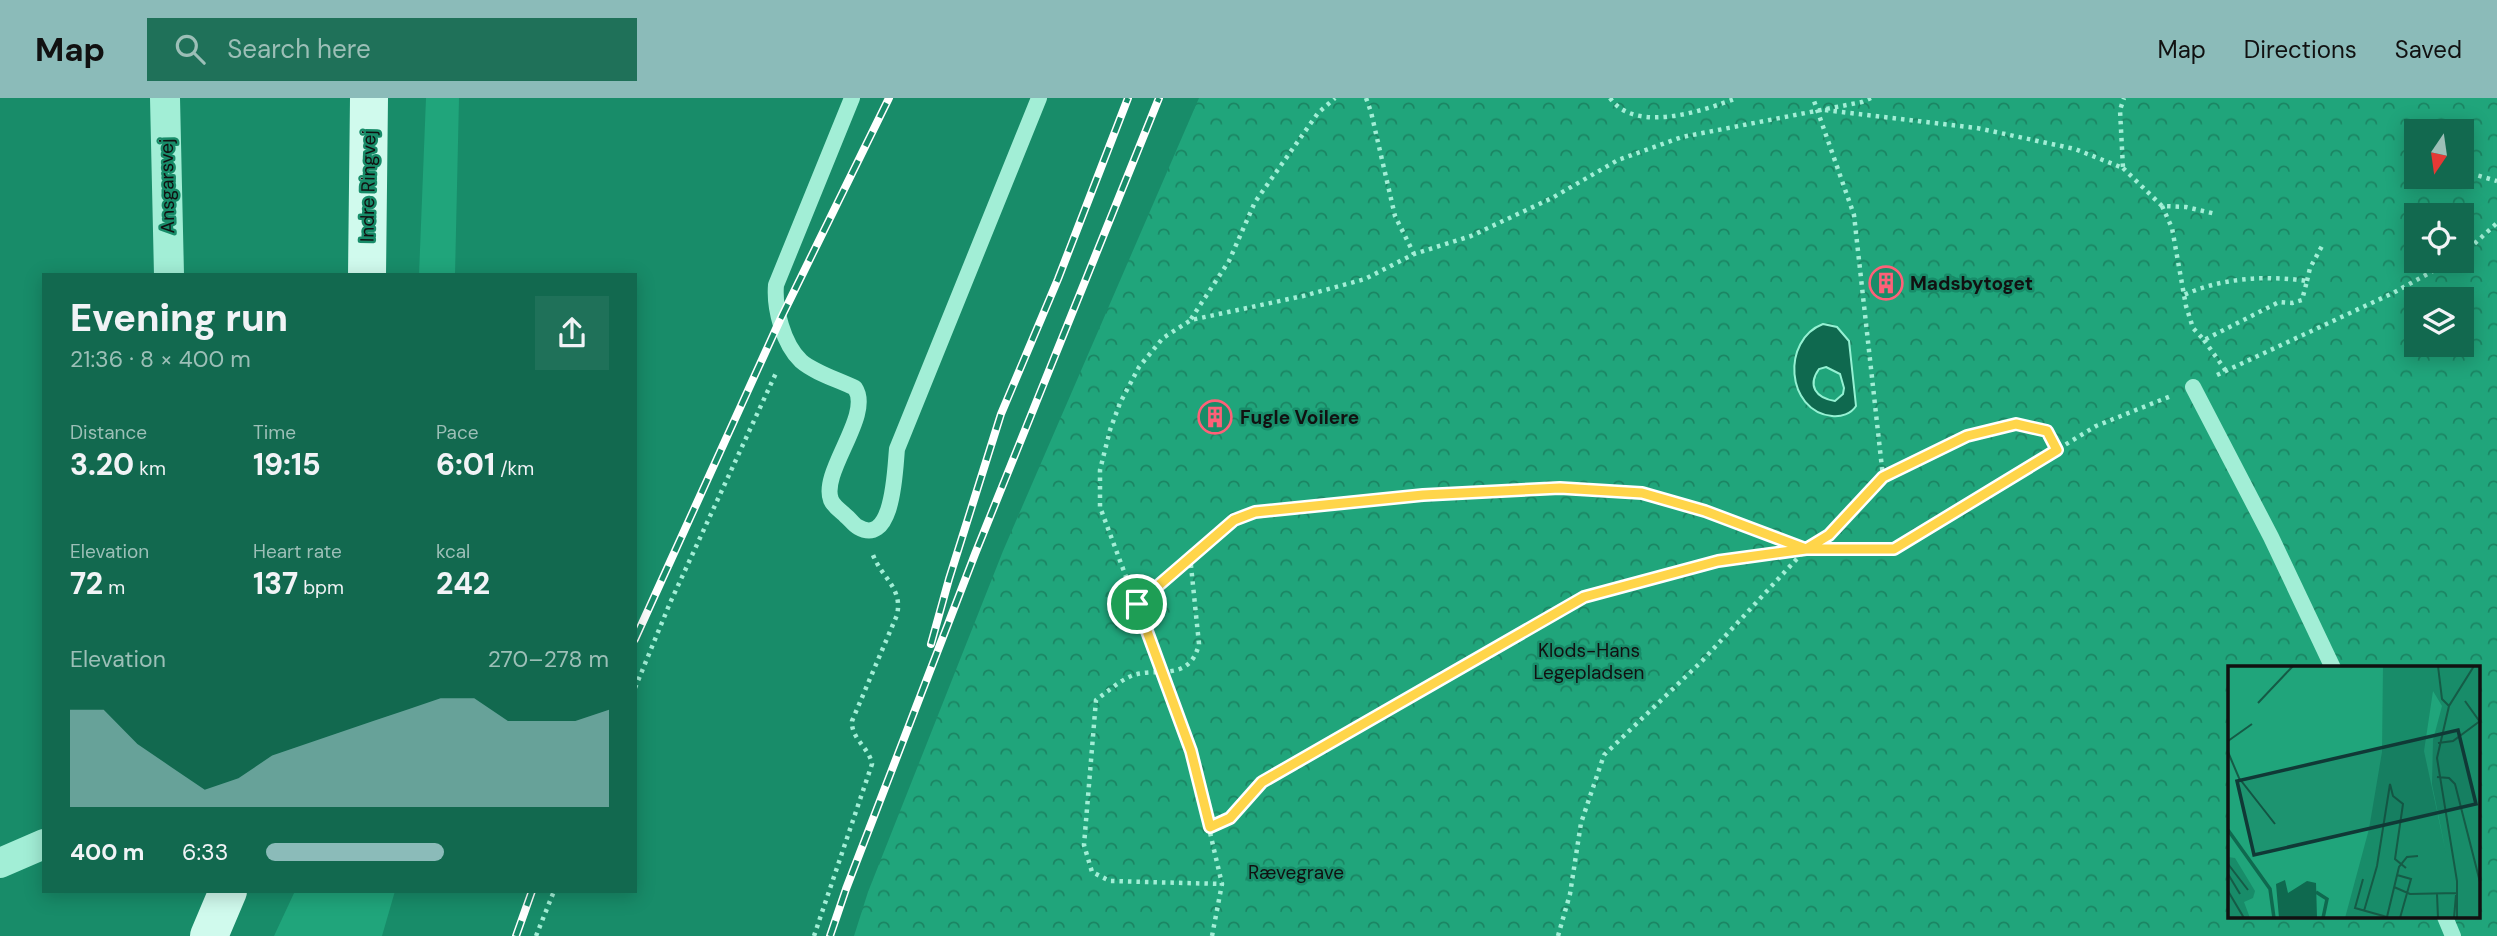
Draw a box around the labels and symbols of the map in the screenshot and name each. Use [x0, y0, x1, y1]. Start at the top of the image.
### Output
north arrow [2404, 119, 2474, 189]
street label: Indre Ringvej [355, 130, 381, 242]
street label: Ansgarsvej [154, 138, 180, 234]
building icon: Madsbytoget [1867, 264, 1905, 302]
place label: Madsbytoget [1910, 271, 2033, 296]
building icon: Fugle Voilere [1196, 398, 1234, 436]
place label: Fugle Voilere [1240, 405, 1359, 430]
pin [1107, 574, 1167, 634]
park label: Klods-Hans Legepladsen [1534, 638, 1644, 685]
inset map [2228, 666, 2480, 918]
park label: Rævegrave [1248, 860, 1344, 885]

